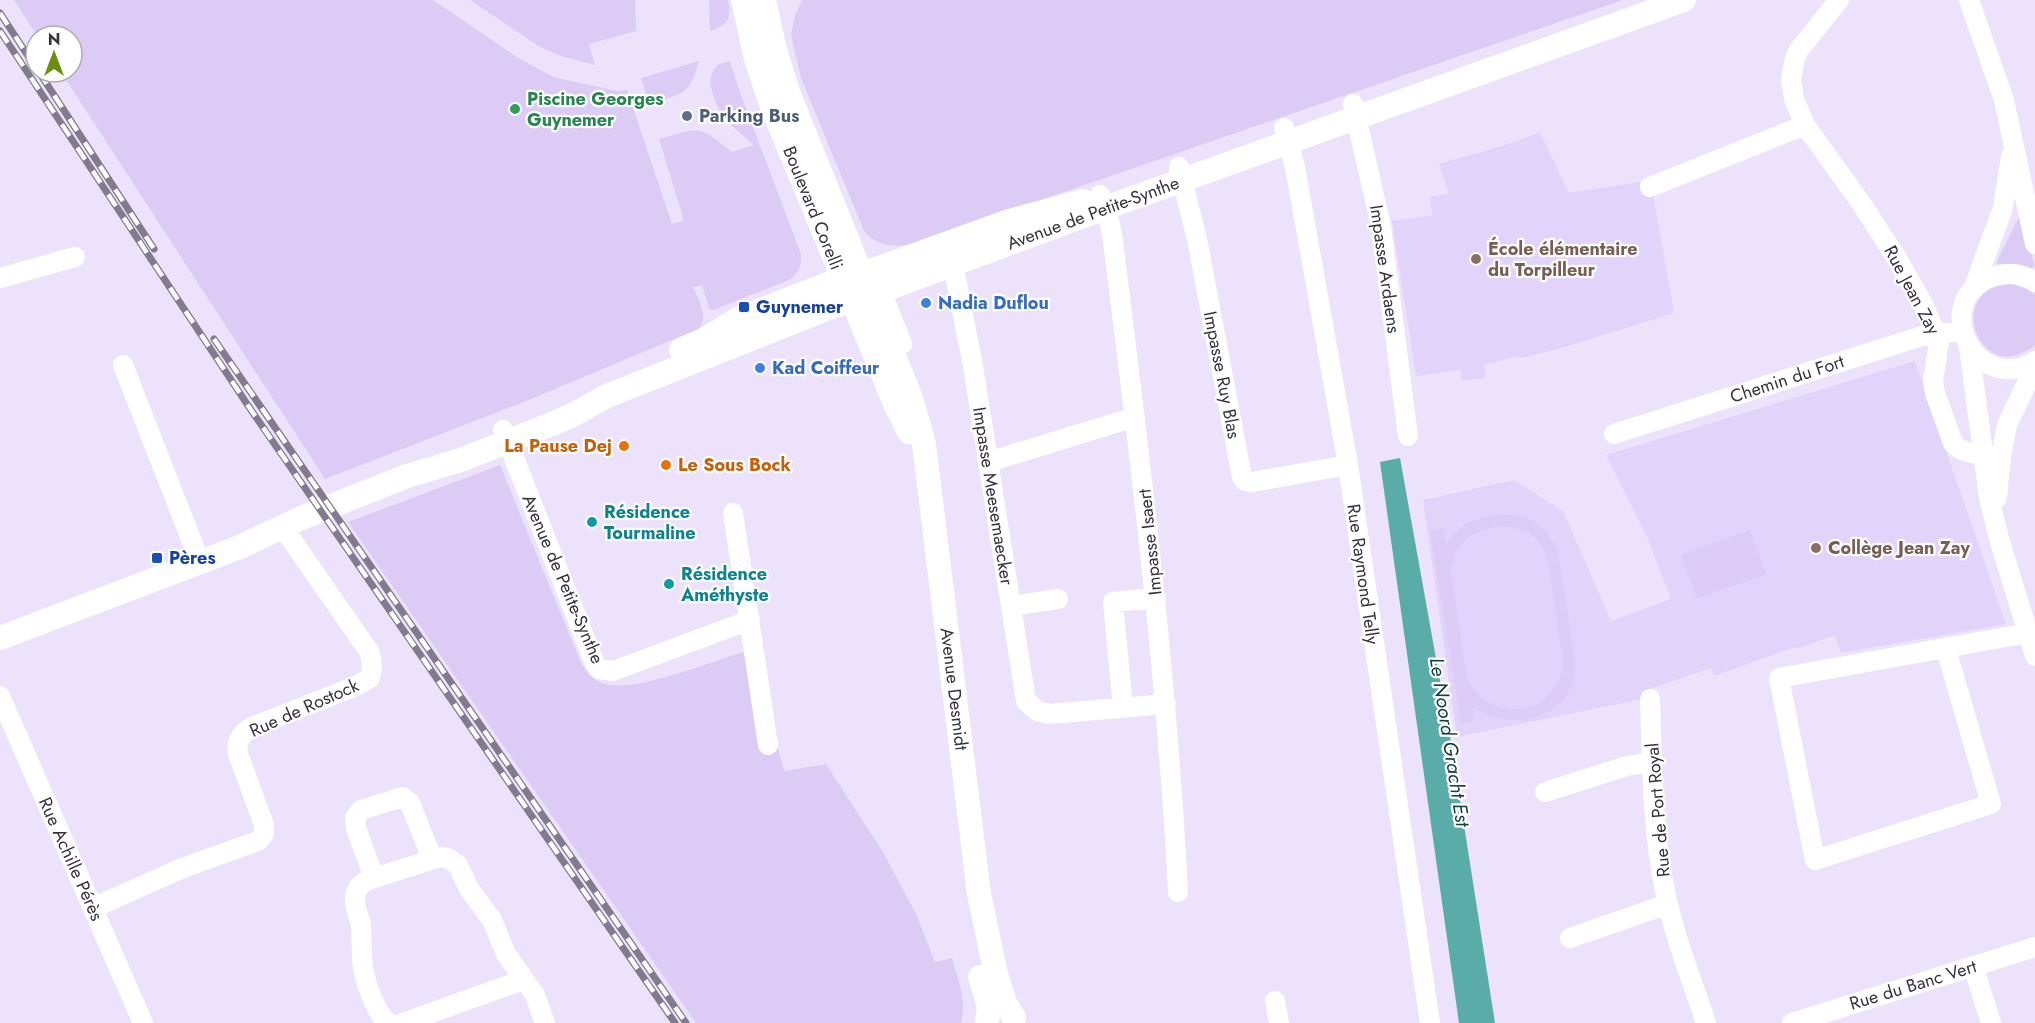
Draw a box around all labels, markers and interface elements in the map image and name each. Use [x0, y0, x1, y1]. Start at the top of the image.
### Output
north arrow [24, 24, 84, 84]
text: N [48, 28, 60, 51]
place label: Piscine Georges Guynemer [527, 86, 664, 133]
marker: Piscine Georges Guynemer [508, 102, 522, 116]
place label: Parking Bus [699, 103, 799, 129]
marker: Parking Bus [680, 109, 694, 123]
street label: Boulevard Corelli [776, 142, 850, 274]
street label: Avenue de Petite-Synthe [1003, 170, 1183, 256]
street label: Impasse Ardaens [1363, 203, 1407, 335]
place label: École élémentaire du Torpilleur [1488, 236, 1638, 283]
street label: Rue Jean Zay [1878, 241, 1946, 339]
marker: École élémentaire du Torpilleur [1469, 252, 1483, 266]
place label: Nadia Duflou [938, 290, 1049, 316]
place label: Guynemer [756, 294, 844, 320]
marker: Nadia Duflou [919, 296, 933, 310]
marker: Guynemer [737, 300, 751, 314]
street label: Impasse Ruy Blas [1197, 309, 1247, 441]
street label: Chemin du Fort [1727, 348, 1848, 410]
place label: Kad Coiffeur [772, 355, 880, 381]
marker: Kad Coiffeur [753, 361, 767, 375]
street label: Impasse Meesemaecker [966, 405, 1020, 588]
place label: La Pause Dej [504, 433, 612, 459]
marker: La Pause Dej [617, 439, 631, 453]
place label: Le Sous Bock [678, 452, 792, 478]
marker: Le Sous Bock [659, 458, 673, 472]
street label: Impasse Isaert [1131, 487, 1169, 596]
street label: Avenue de Petite-Synthe [516, 490, 610, 668]
place label: Résidence Tourmaline [604, 499, 696, 546]
street label: Rue Raymond Telly [1340, 502, 1386, 646]
marker: Résidence Tourmaline [585, 515, 599, 529]
place label: Collège Jean Zay [1828, 535, 1970, 561]
marker: Collège Jean Zay [1809, 541, 1823, 555]
place label: Pères [169, 545, 216, 571]
marker: Pères [150, 551, 164, 565]
place label: Résidence Améthyste [680, 561, 769, 608]
marker: Résidence Améthyste [662, 577, 676, 591]
street label: Avenue Desmidt [934, 626, 975, 753]
water label: Le Noord Gracht Est [1422, 655, 1477, 830]
street label: Rue de Rostock [245, 672, 363, 744]
street label: Rue de Port Royal [1639, 742, 1677, 878]
street label: Rue Achille Pérès [32, 793, 110, 925]
street label: Rue du Banc Vert [1846, 953, 1980, 1017]

